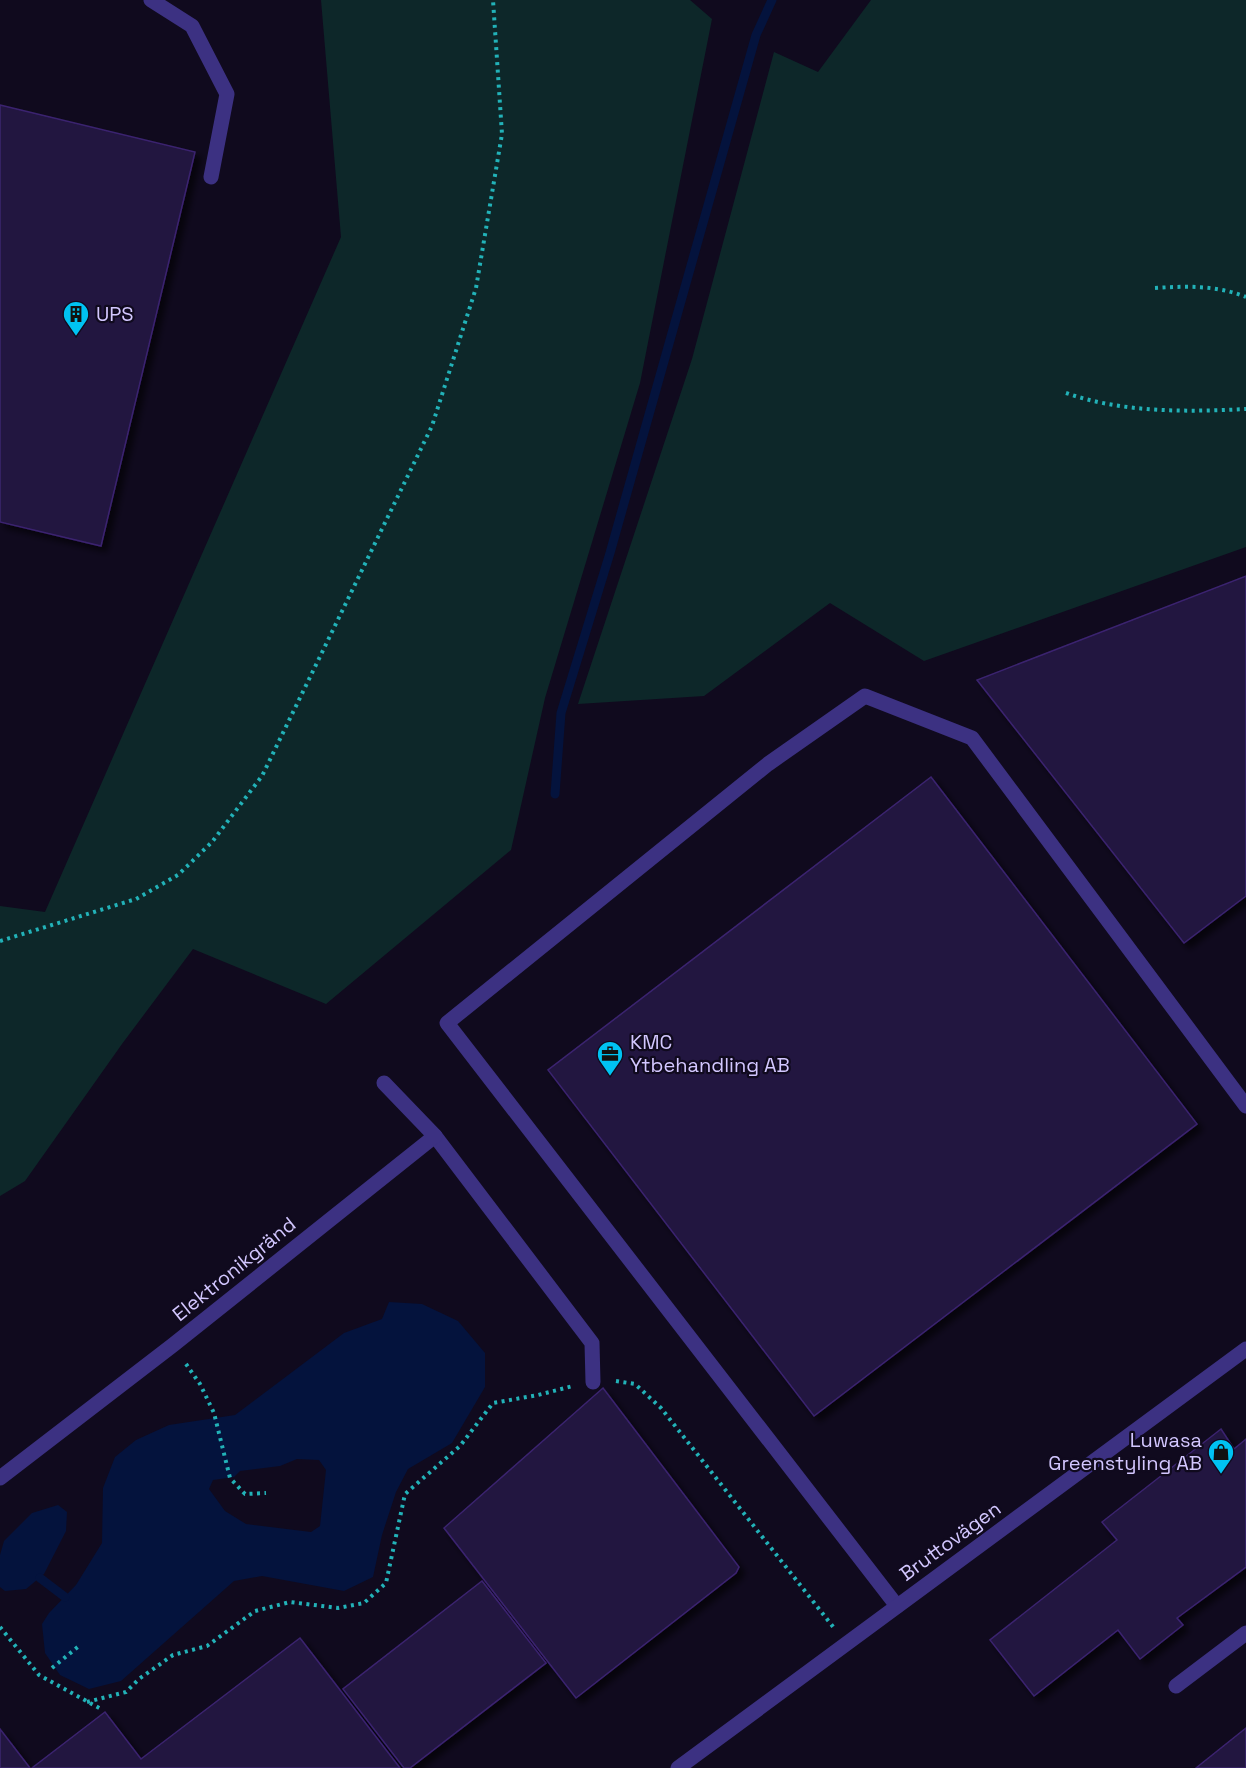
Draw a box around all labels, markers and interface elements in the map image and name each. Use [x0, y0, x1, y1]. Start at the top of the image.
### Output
building icon: UPS [61, 299, 91, 337]
place label: UPS [96, 301, 134, 327]
place label: KMC Ytbehandling AB [630, 1029, 790, 1078]
office icon: KMC Ytbehandling AB [595, 1039, 625, 1077]
street label: Elektronikgränd [167, 1211, 301, 1327]
place label: Luwasa Greenstyling AB [1048, 1427, 1202, 1476]
shop icon: Luwasa Greenstyling AB [1206, 1437, 1236, 1475]
street label: Bruttovägen [894, 1495, 1006, 1587]

